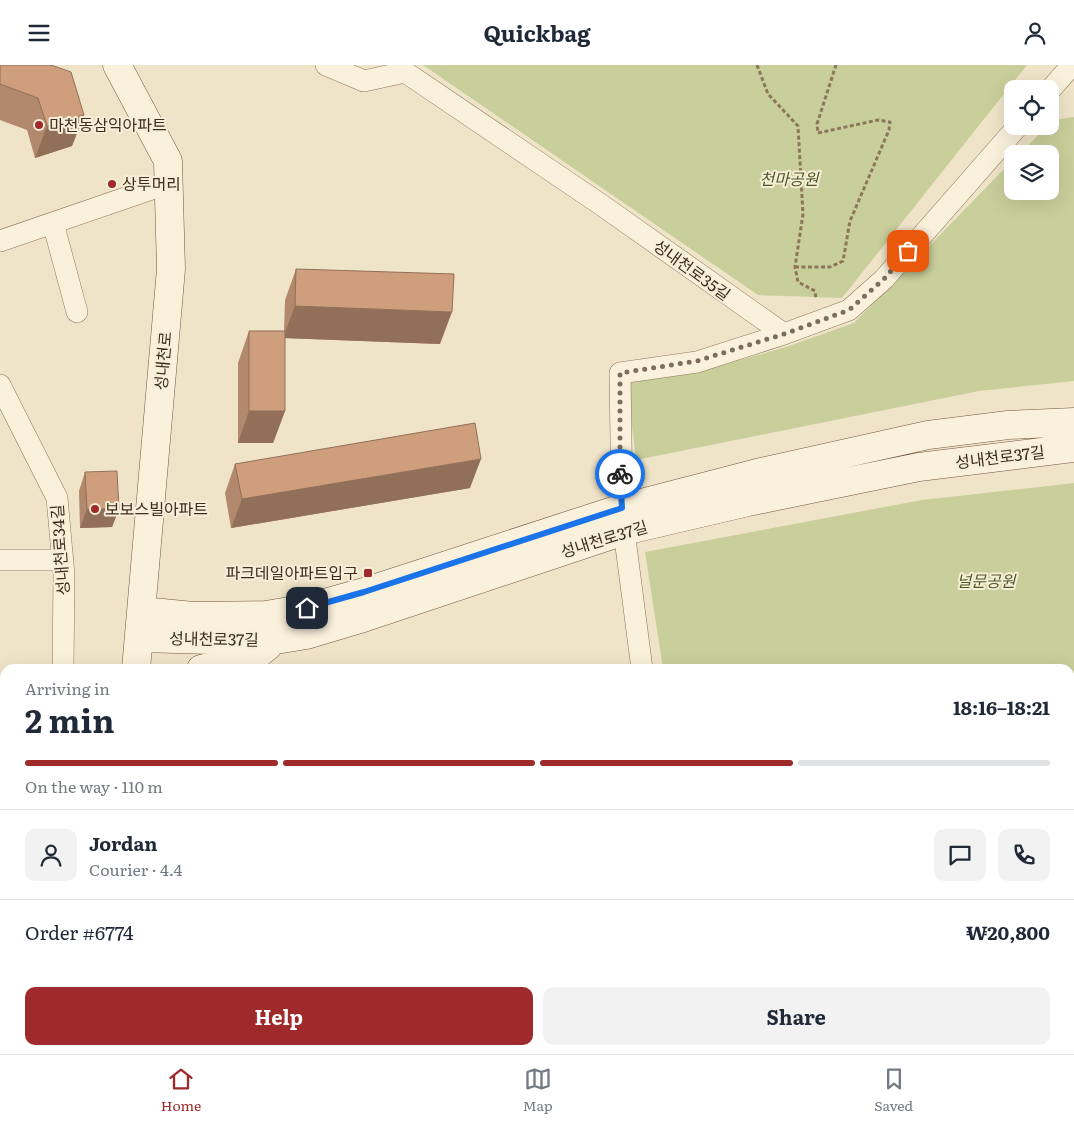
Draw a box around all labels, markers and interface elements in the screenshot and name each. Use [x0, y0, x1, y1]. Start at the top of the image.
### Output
text: Quickbag [484, 16, 590, 49]
icon: menu [25, 19, 53, 47]
icon: person [1021, 19, 1049, 47]
map controls [1004, 80, 1059, 200]
button: locate [1004, 80, 1059, 135]
place label: 마천동삼익아파트 [49, 112, 167, 136]
marker: 마천동삼익아파트 [33, 119, 45, 131]
button: layers [1004, 145, 1059, 200]
park label: 천마공원 [760, 166, 820, 190]
place label: 상투머리 [122, 171, 181, 195]
marker: 상투머리 [106, 178, 118, 190]
pin [887, 230, 929, 272]
street label: 성내천로35길 [649, 233, 736, 305]
icon: bag [894, 237, 922, 265]
street label: 성내천로 [147, 330, 177, 391]
street label: 성내천로37길 [954, 439, 1046, 473]
courier [595, 449, 645, 499]
icon: bike [606, 460, 634, 488]
place label: 보보스빌아파트 [105, 496, 208, 520]
marker: 보보스빌아파트 [89, 503, 101, 515]
street label: 성내천로34길 [44, 504, 74, 596]
street label: 성내천로37길 [557, 513, 650, 563]
place label: 파크데일아파트입구 [226, 560, 358, 584]
marker: 파크데일아파트입구 [362, 567, 374, 579]
park label: 널문공원 [957, 568, 1017, 592]
pin [286, 587, 328, 629]
icon: home [293, 594, 321, 622]
street label: 성내천로37길 [169, 625, 259, 651]
text: Arriving in [25, 676, 110, 700]
text: 18:16–18:21 [953, 693, 1050, 721]
text: 2 min [25, 695, 114, 743]
text: On the way · 110 m [25, 774, 163, 798]
button: person [25, 829, 77, 881]
text: Jordan [89, 829, 158, 857]
button: chat [934, 829, 986, 881]
button: phone [998, 829, 1050, 881]
text: Courier · 4.4 [89, 857, 182, 881]
text: Order #6774 [25, 918, 134, 946]
text: ₩20,800 [966, 918, 1050, 946]
button: Help [25, 987, 533, 1045]
button: Share [543, 987, 1050, 1045]
tab: Home [161, 1065, 201, 1115]
tab: Map [523, 1065, 553, 1115]
tab: Saved [874, 1065, 913, 1115]

